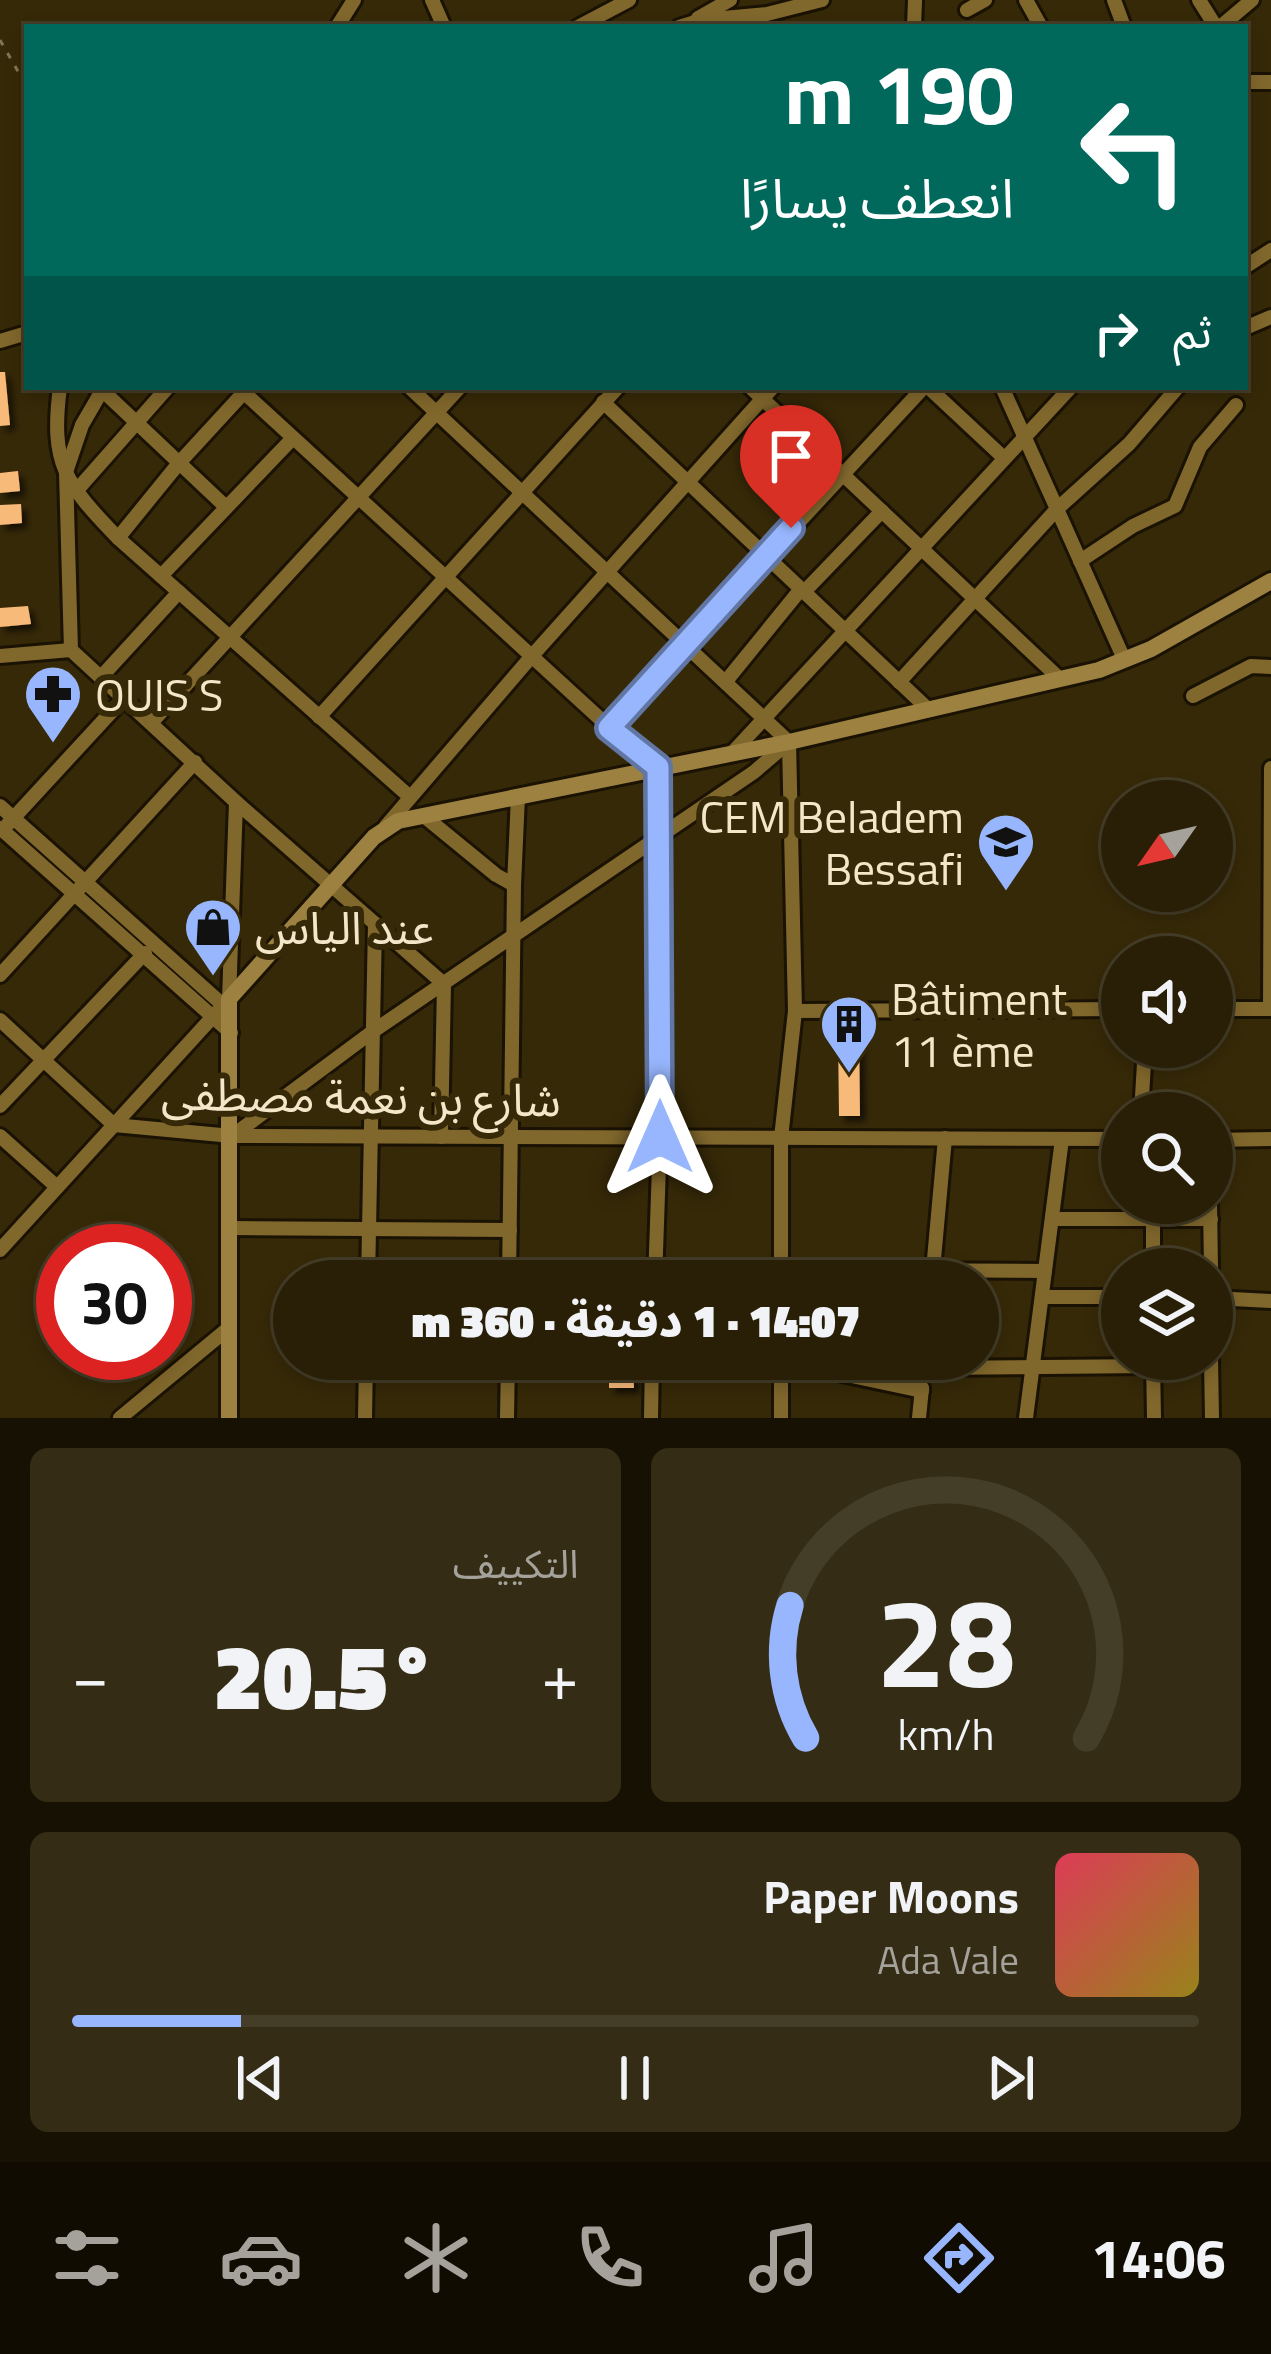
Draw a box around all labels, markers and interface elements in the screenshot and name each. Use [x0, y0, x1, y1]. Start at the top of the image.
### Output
text: 190 m [784, 29, 1014, 157]
icon: left [1056, 72, 1212, 228]
text: انعطف يسارًا [740, 157, 1014, 239]
text: ثم [1173, 297, 1212, 365]
icon: right [1083, 300, 1149, 366]
pin [740, 405, 842, 528]
icon: arrive [758, 423, 824, 489]
place label: OUIS S [95, 660, 223, 728]
pharmacy icon: OUIS S [22, 663, 84, 745]
north arrow [1101, 780, 1233, 912]
map controls [1101, 780, 1233, 1380]
place label: CEM Beladem Bessafi [699, 782, 964, 902]
school or university icon: CEM Beladem Bessafi [975, 811, 1037, 893]
place label: عند الياس [255, 893, 434, 961]
shop icon: عند الياس [182, 896, 244, 978]
button: sound [1101, 936, 1233, 1068]
place label: Bâtiment 11 ème [891, 964, 1067, 1084]
building icon: Bâtiment 11 ème [818, 993, 880, 1075]
street label: شارع بن نعمة مصطفى [161, 1059, 561, 1134]
position arrow [597, 1074, 723, 1200]
button: search [1101, 1092, 1233, 1224]
speed limit sign: 30 [36, 1224, 192, 1380]
button: layers [1101, 1248, 1233, 1380]
text: 14:07 · 1 دقيقة · 360 m [411, 1286, 861, 1354]
text: التكييف [453, 1534, 579, 1593]
text: 28 [876, 1546, 1016, 1735]
text: 20.5° [214, 1607, 437, 1744]
text: − [72, 1625, 109, 1726]
text: + [542, 1625, 578, 1726]
text: km/h [897, 1701, 994, 1767]
text: Paper Moons [763, 1862, 1019, 1930]
text: Ada Vale [877, 1930, 1019, 1989]
icon: previous [227, 2045, 293, 2111]
icon: pause [602, 2045, 668, 2111]
icon: next [978, 2045, 1044, 2111]
icon: filters [45, 2216, 129, 2300]
icon: car [219, 2216, 303, 2300]
icon: climate [394, 2216, 478, 2300]
icon: phone [568, 2216, 652, 2300]
icon: music [742, 2216, 826, 2300]
icon: directions [917, 2216, 1001, 2300]
text: 14:06 [1091, 2217, 1226, 2299]

